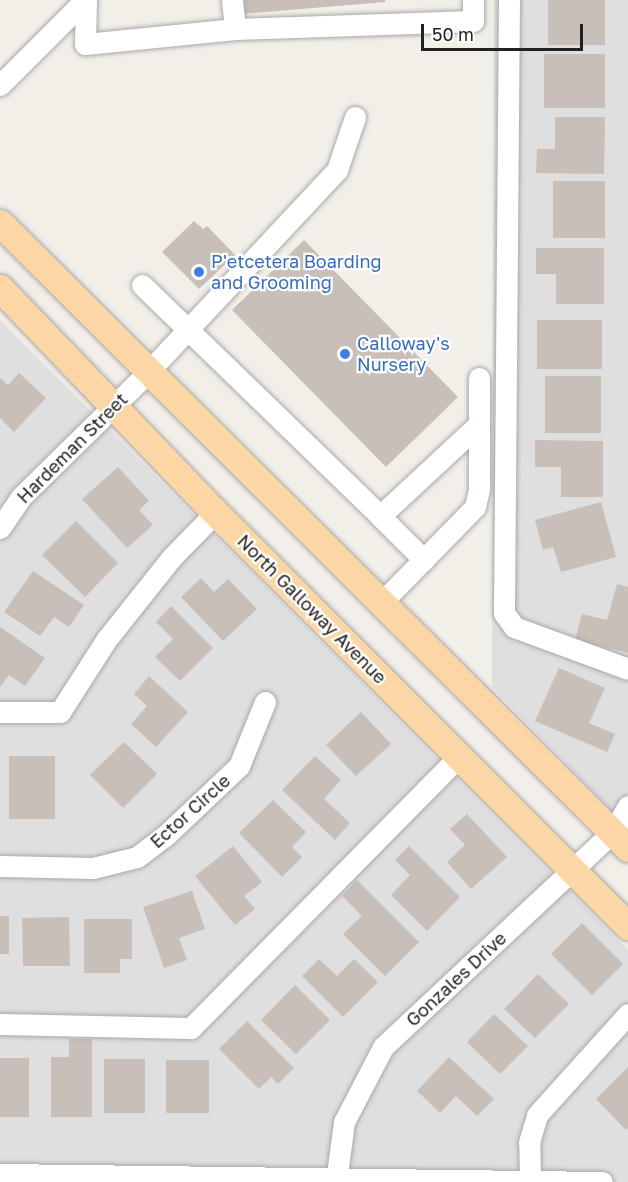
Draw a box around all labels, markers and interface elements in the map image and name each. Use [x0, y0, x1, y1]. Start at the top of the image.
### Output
scale bar [424, 12, 586, 50]
text: 50 m [432, 23, 474, 45]
place label: P'etcetera Boarding and Grooming [211, 251, 382, 294]
marker: P'etcetera Boarding and Grooming [192, 265, 206, 279]
place label: Calloway's Nursery [357, 333, 450, 376]
marker: Calloway's Nursery [338, 347, 352, 361]
street label: Hardeman Street [12, 388, 132, 508]
street label: North Galloway Avenue [233, 530, 391, 688]
street label: Ector Circle [146, 770, 234, 852]
street label: Gonzales Drive [402, 927, 510, 1031]

